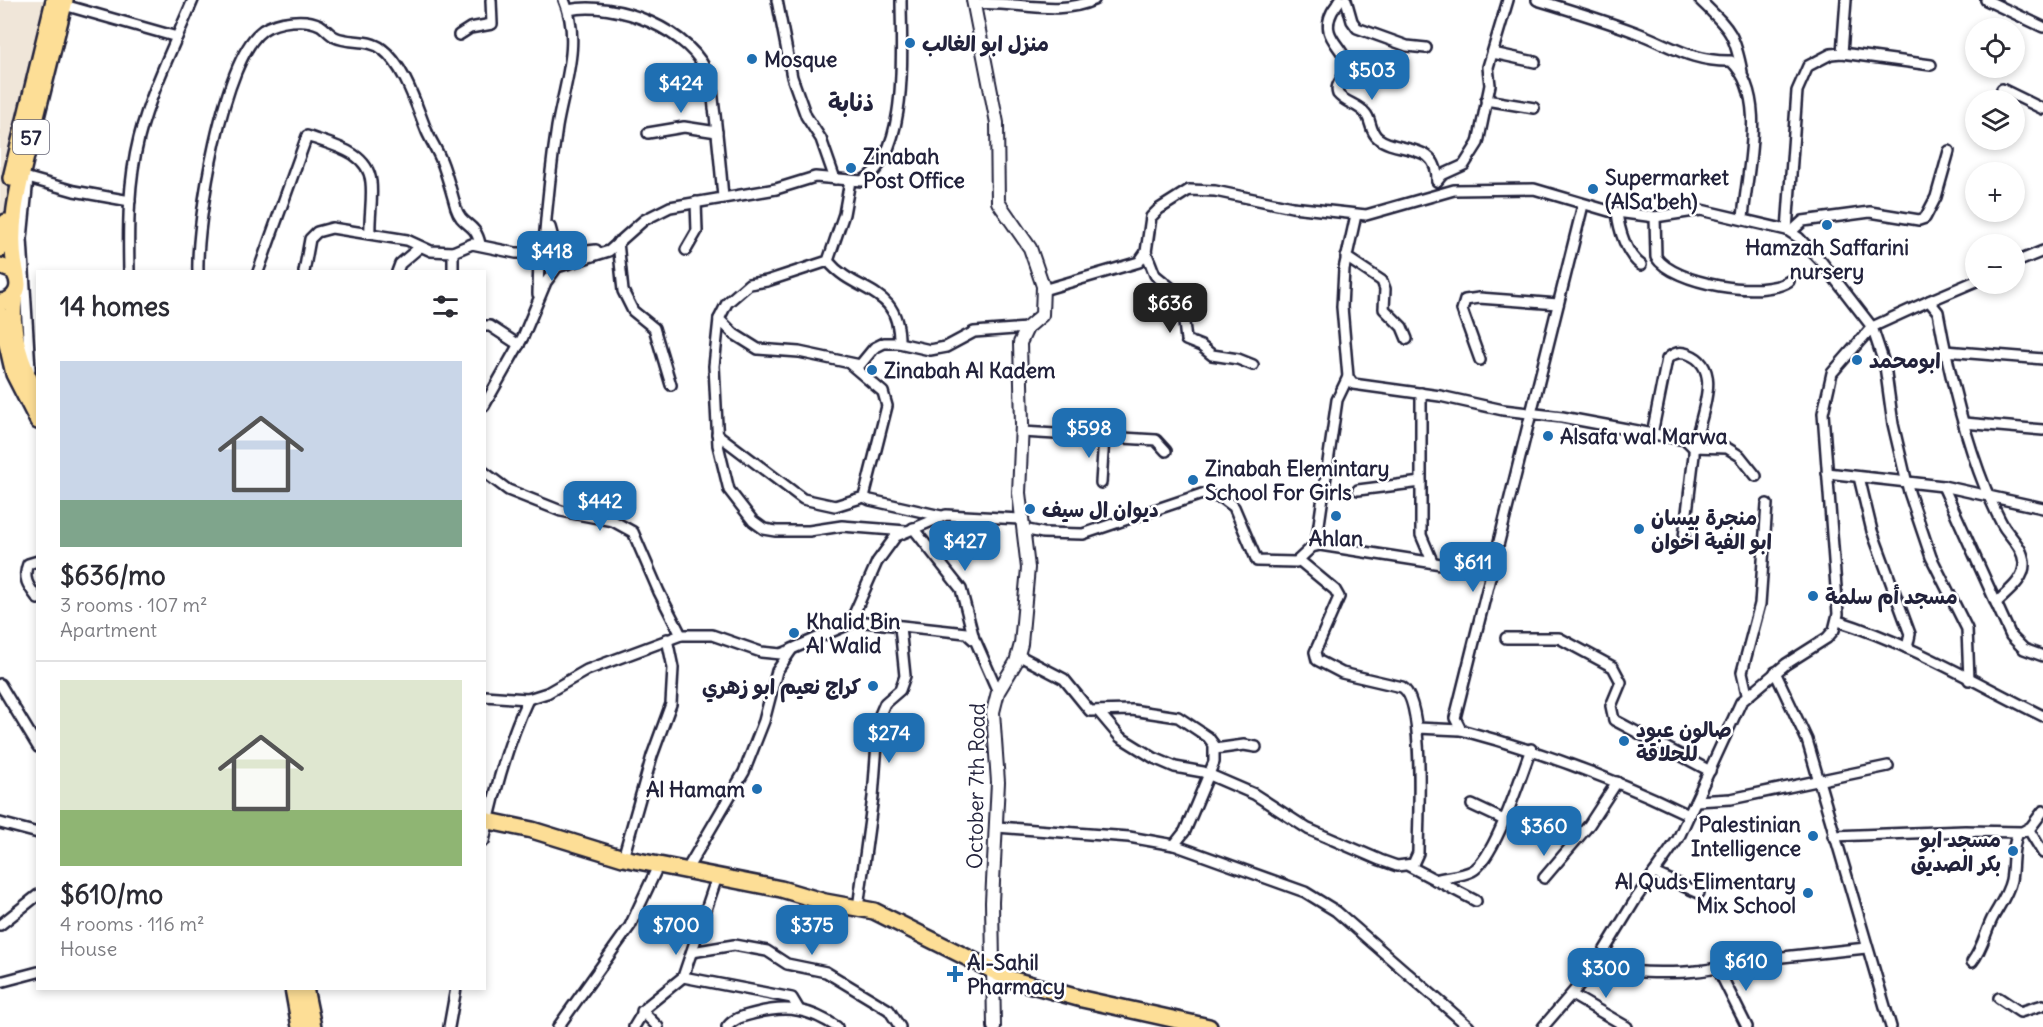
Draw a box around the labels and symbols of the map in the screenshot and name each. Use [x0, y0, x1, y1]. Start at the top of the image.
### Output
place label: منزل ابو الغالب [922, 30, 1049, 57]
marker: منزل ابو الغالب [903, 36, 917, 50]
place label: Mosque [764, 46, 837, 73]
pin: $503 [1336, 50, 1408, 101]
marker: Mosque [745, 52, 759, 66]
pin: $424 [645, 63, 717, 114]
district label: ذنابة [828, 87, 874, 117]
road number: 57 [13, 120, 49, 154]
place label: Zinabah Post Office [863, 143, 965, 194]
marker: Zinabah Post Office [844, 161, 858, 175]
place label: Supermarket (AlSa'beh) [1605, 164, 1730, 215]
marker: Supermarket (AlSa'beh) [1586, 182, 1600, 196]
marker: Hamzah Saffarini nursery [1820, 218, 1834, 232]
pin: $418 [516, 231, 588, 282]
place label: Hamzah Saffarini nursery [1745, 234, 1909, 285]
pin: $636 [1134, 283, 1206, 334]
place label: ابومحمد [1869, 347, 1941, 374]
marker: ابومحمد [1850, 353, 1864, 367]
place label: Zinabah Al Kadem [884, 357, 1056, 384]
marker: Zinabah Al Kadem [865, 363, 879, 377]
pin: $598 [1053, 408, 1125, 459]
place label: Alsafa wal Marwa [1560, 423, 1727, 450]
marker: Alsafa wal Marwa [1541, 429, 1555, 443]
place label: Zinabah Elemintary School For Girls [1205, 455, 1390, 506]
marker: Zinabah Elemintary School For Girls [1186, 473, 1200, 487]
pin: $442 [564, 481, 636, 532]
place label: ديوان ال سيف [1042, 496, 1159, 524]
marker: ديوان ال سيف [1023, 502, 1037, 516]
place label: منجرة بيسان ابو الفية اخوان [1651, 504, 1772, 555]
marker: Ahlan [1329, 509, 1343, 523]
pin: $427 [929, 521, 1001, 572]
marker: منجرة بيسان ابو الفية اخوان [1632, 522, 1646, 536]
place label: Ahlan [1309, 525, 1363, 552]
pin: $611 [1437, 542, 1509, 593]
place label: مسجد أم سلمة [1825, 583, 1958, 613]
marker: مسجد أم سلمة [1806, 589, 1820, 603]
place label: Khalid Bin Al Walid [806, 608, 900, 659]
marker: Khalid Bin Al Walid [787, 626, 801, 640]
place label: كراج نعيم ابو زهري [702, 673, 862, 703]
marker: كراج نعيم ابو زهري [866, 679, 880, 693]
street label: October 7th Road [961, 703, 991, 869]
pin: $274 [853, 713, 925, 764]
place label: صالون عبود للحلاقة [1636, 716, 1732, 767]
marker: صالون عبود للحلاقة [1617, 734, 1631, 748]
place label: Al Hamam [646, 776, 746, 803]
marker: Al Hamam [750, 782, 764, 796]
pin: $360 [1508, 806, 1580, 857]
place label: Palestinian Intelligence [1691, 811, 1801, 862]
place label: مسجد ابو بكر الصديق [1911, 826, 2001, 877]
marker: Palestinian Intelligence [1806, 829, 1820, 843]
marker: مسجد ابو بكر الصديق [2006, 844, 2020, 858]
place label: Al Quds Elimentary Mix School [1615, 868, 1796, 919]
marker: Al Quds Elimentary Mix School [1801, 886, 1815, 900]
pin: $700 [640, 905, 712, 956]
pin: $375 [776, 905, 848, 956]
pin: $610 [1710, 941, 1782, 992]
pin: $300 [1570, 948, 1642, 999]
place label: Al-Sahil Pharmacy [967, 949, 1065, 1000]
marker: Al-Sahil Pharmacy [948, 967, 962, 981]

